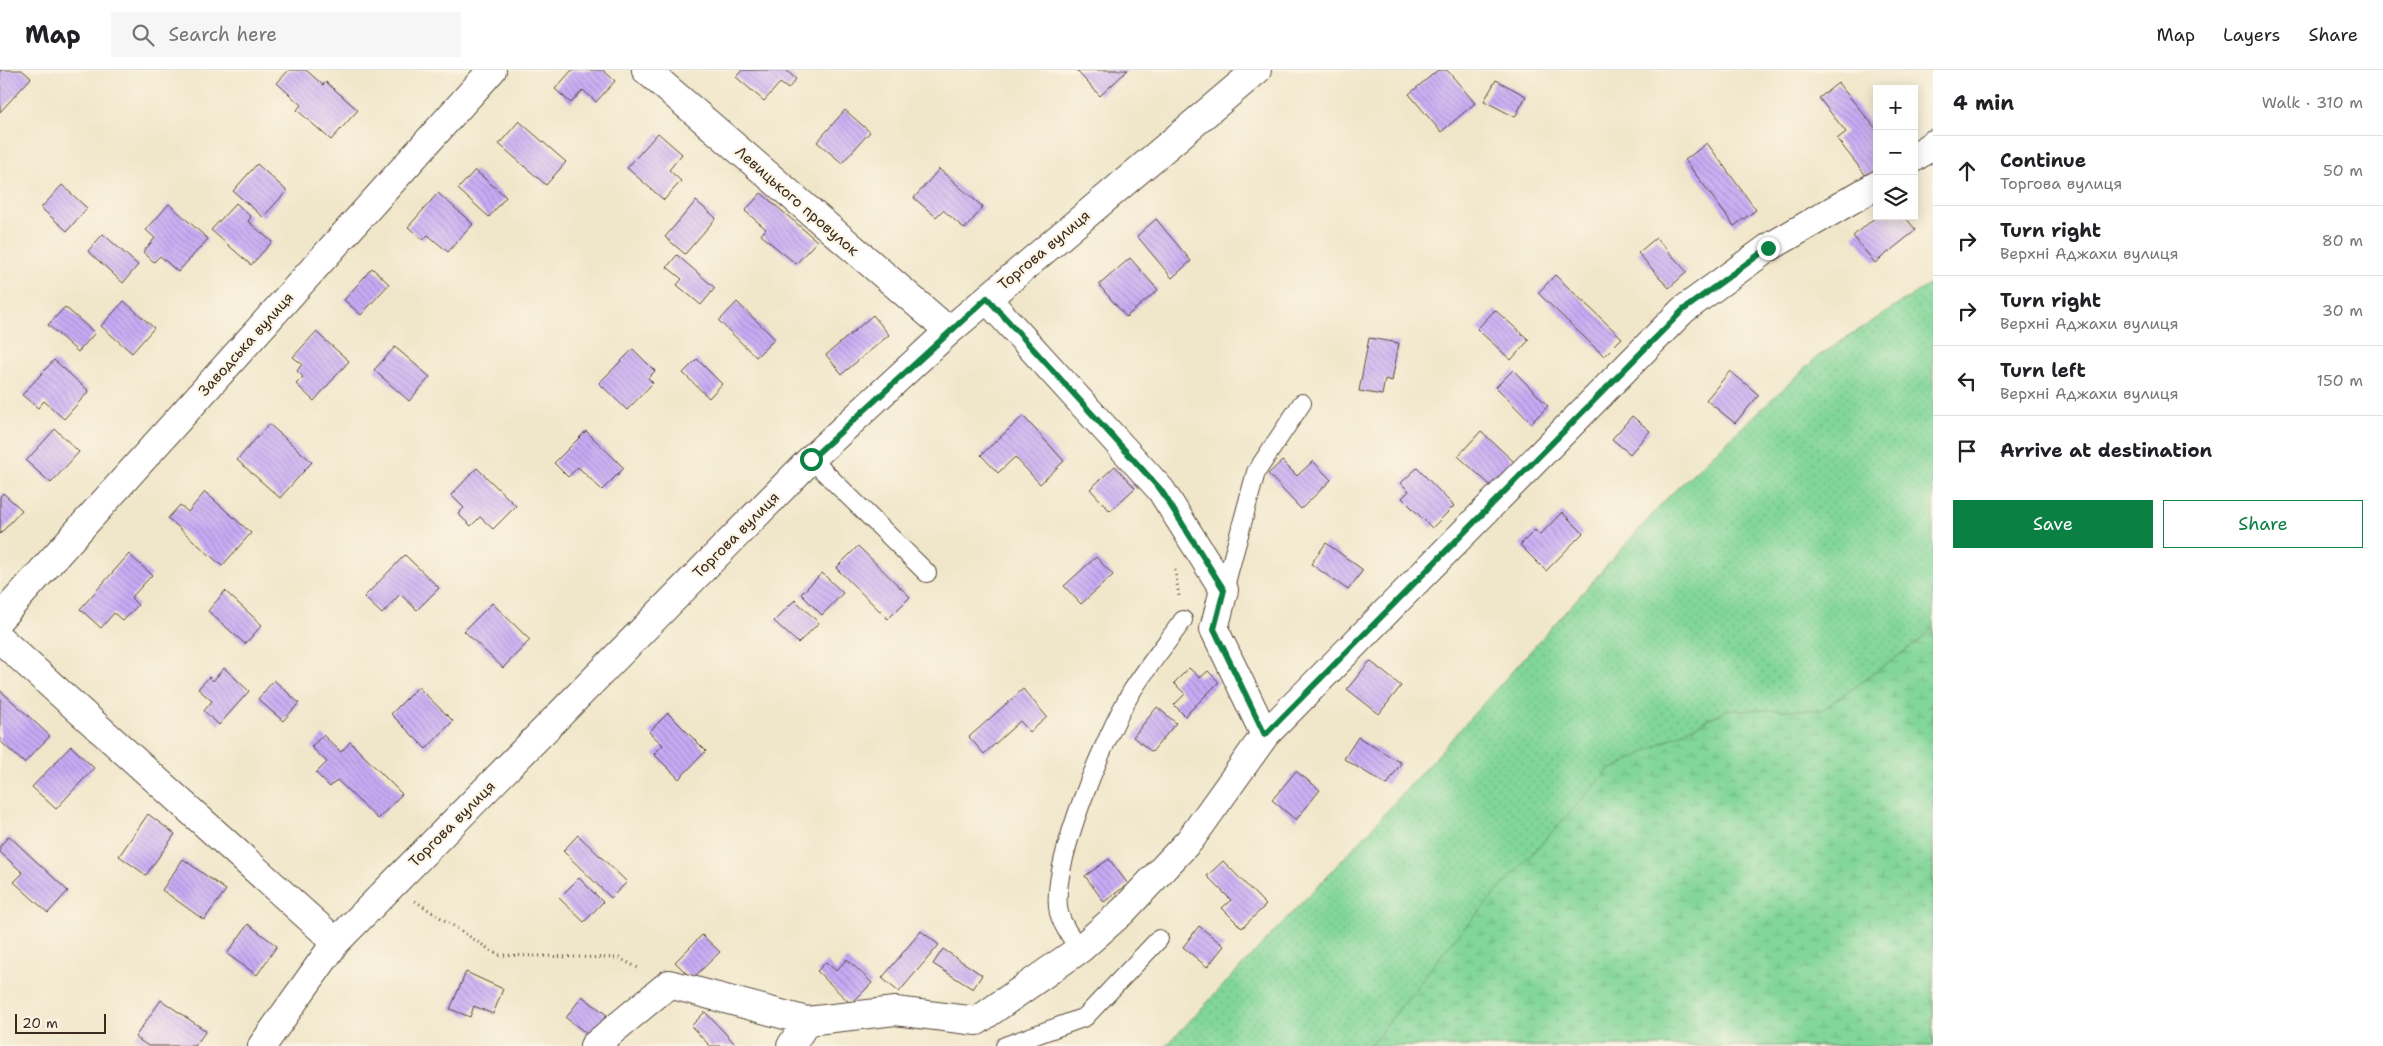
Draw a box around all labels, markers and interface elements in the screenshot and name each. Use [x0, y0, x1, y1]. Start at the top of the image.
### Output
search box [111, 12, 461, 57]
text: Map [25, 19, 81, 51]
icon: search [129, 21, 157, 49]
text: Search here [169, 22, 277, 47]
text: Map [2157, 23, 2195, 47]
text: Layers [2223, 23, 2280, 47]
text: Share [2308, 23, 2358, 47]
map controls [1873, 85, 1918, 220]
button: + [1873, 85, 1918, 130]
text: 4 min [1953, 89, 2014, 117]
text: Walk · 310 m [2262, 92, 2363, 113]
button: − [1873, 130, 1918, 175]
street label: Левицького провулок [731, 142, 863, 260]
text: Continue [2000, 148, 2086, 173]
icon: ahead [1953, 157, 1981, 185]
text: 50 m [2323, 160, 2363, 181]
text: Торгова вулиця [2000, 173, 2122, 194]
button: layers [1873, 175, 1918, 220]
street label: Торгова вулиця [994, 205, 1094, 295]
text: Turn right [2000, 218, 2101, 243]
icon: right [1953, 227, 1981, 255]
text: 80 m [2322, 230, 2363, 251]
route end [1757, 237, 1780, 260]
text: Верхні Аджахи вулиця [2000, 243, 2179, 264]
street label: Заводська вулиця [194, 288, 298, 400]
text: Turn right [2000, 288, 2101, 313]
icon: right [1953, 297, 1981, 325]
text: 30 m [2322, 300, 2363, 321]
text: Верхні Аджахи вулиця [2000, 313, 2179, 334]
text: Turn left [2000, 358, 2086, 383]
icon: left [1953, 367, 1981, 395]
text: 150 m [2316, 370, 2363, 391]
text: Верхні Аджахи вулиця [2000, 383, 2179, 404]
icon: arrive [1953, 437, 1981, 465]
text: Arrive at destination [2000, 438, 2212, 463]
route start [800, 448, 823, 471]
street label: Торгова вулиця [688, 487, 784, 583]
button: Save [1953, 500, 2153, 548]
button: Share [2163, 500, 2363, 548]
street label: Торгова вулиця [404, 776, 500, 872]
scale bar [15, 1011, 106, 1034]
text: 20 m [22, 1014, 58, 1032]

